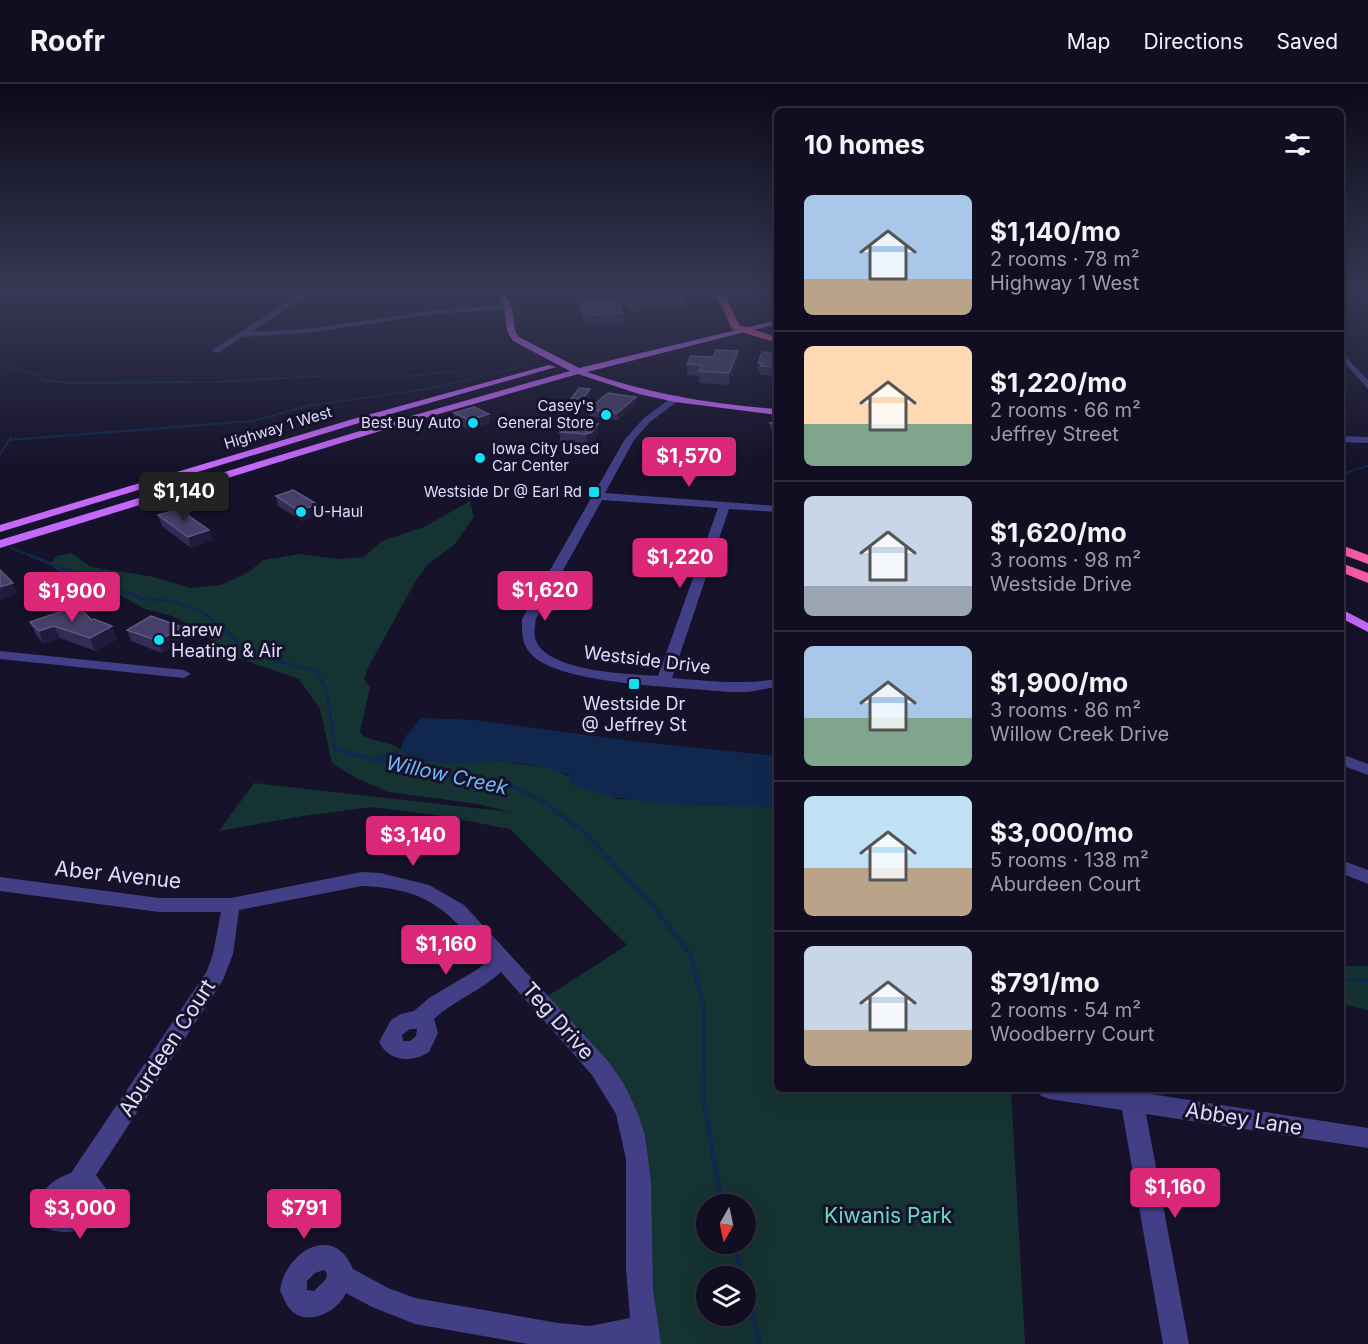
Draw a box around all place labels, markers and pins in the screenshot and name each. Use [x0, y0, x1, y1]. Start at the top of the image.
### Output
place label: Casey's General Store [497, 396, 594, 432]
marker: Casey's General Store [599, 408, 613, 422]
place label: Best Buy Auto [361, 413, 461, 432]
marker: Best Buy Auto [466, 416, 480, 430]
pin: $1,570 [640, 437, 738, 488]
place label: Iowa City Used Car Center [492, 439, 599, 475]
marker: Iowa City Used Car Center [473, 451, 487, 465]
pin: $1,140 [135, 472, 233, 523]
place label: Westside Dr @ Earl Rd [424, 482, 582, 501]
marker: Westside Dr @ Earl Rd [587, 485, 601, 499]
place label: U-Haul [313, 502, 363, 521]
marker: U-Haul [294, 505, 308, 519]
pin: $1,220 [631, 538, 729, 589]
pin: $1,620 [496, 571, 594, 622]
pin: $1,900 [23, 572, 121, 623]
place label: Larew Heating & Air [171, 619, 283, 661]
marker: Larew Heating & Air [152, 633, 166, 647]
marker: Westside Dr @ Jeffrey St [627, 677, 641, 691]
place label: Westside Dr @ Jeffrey St [581, 693, 687, 735]
pin: $3,140 [364, 816, 462, 867]
pin: $1,160 [397, 925, 495, 976]
pin: $1,160 [1126, 1168, 1224, 1219]
pin: $3,000 [31, 1189, 129, 1240]
pin: $791 [268, 1189, 340, 1240]

